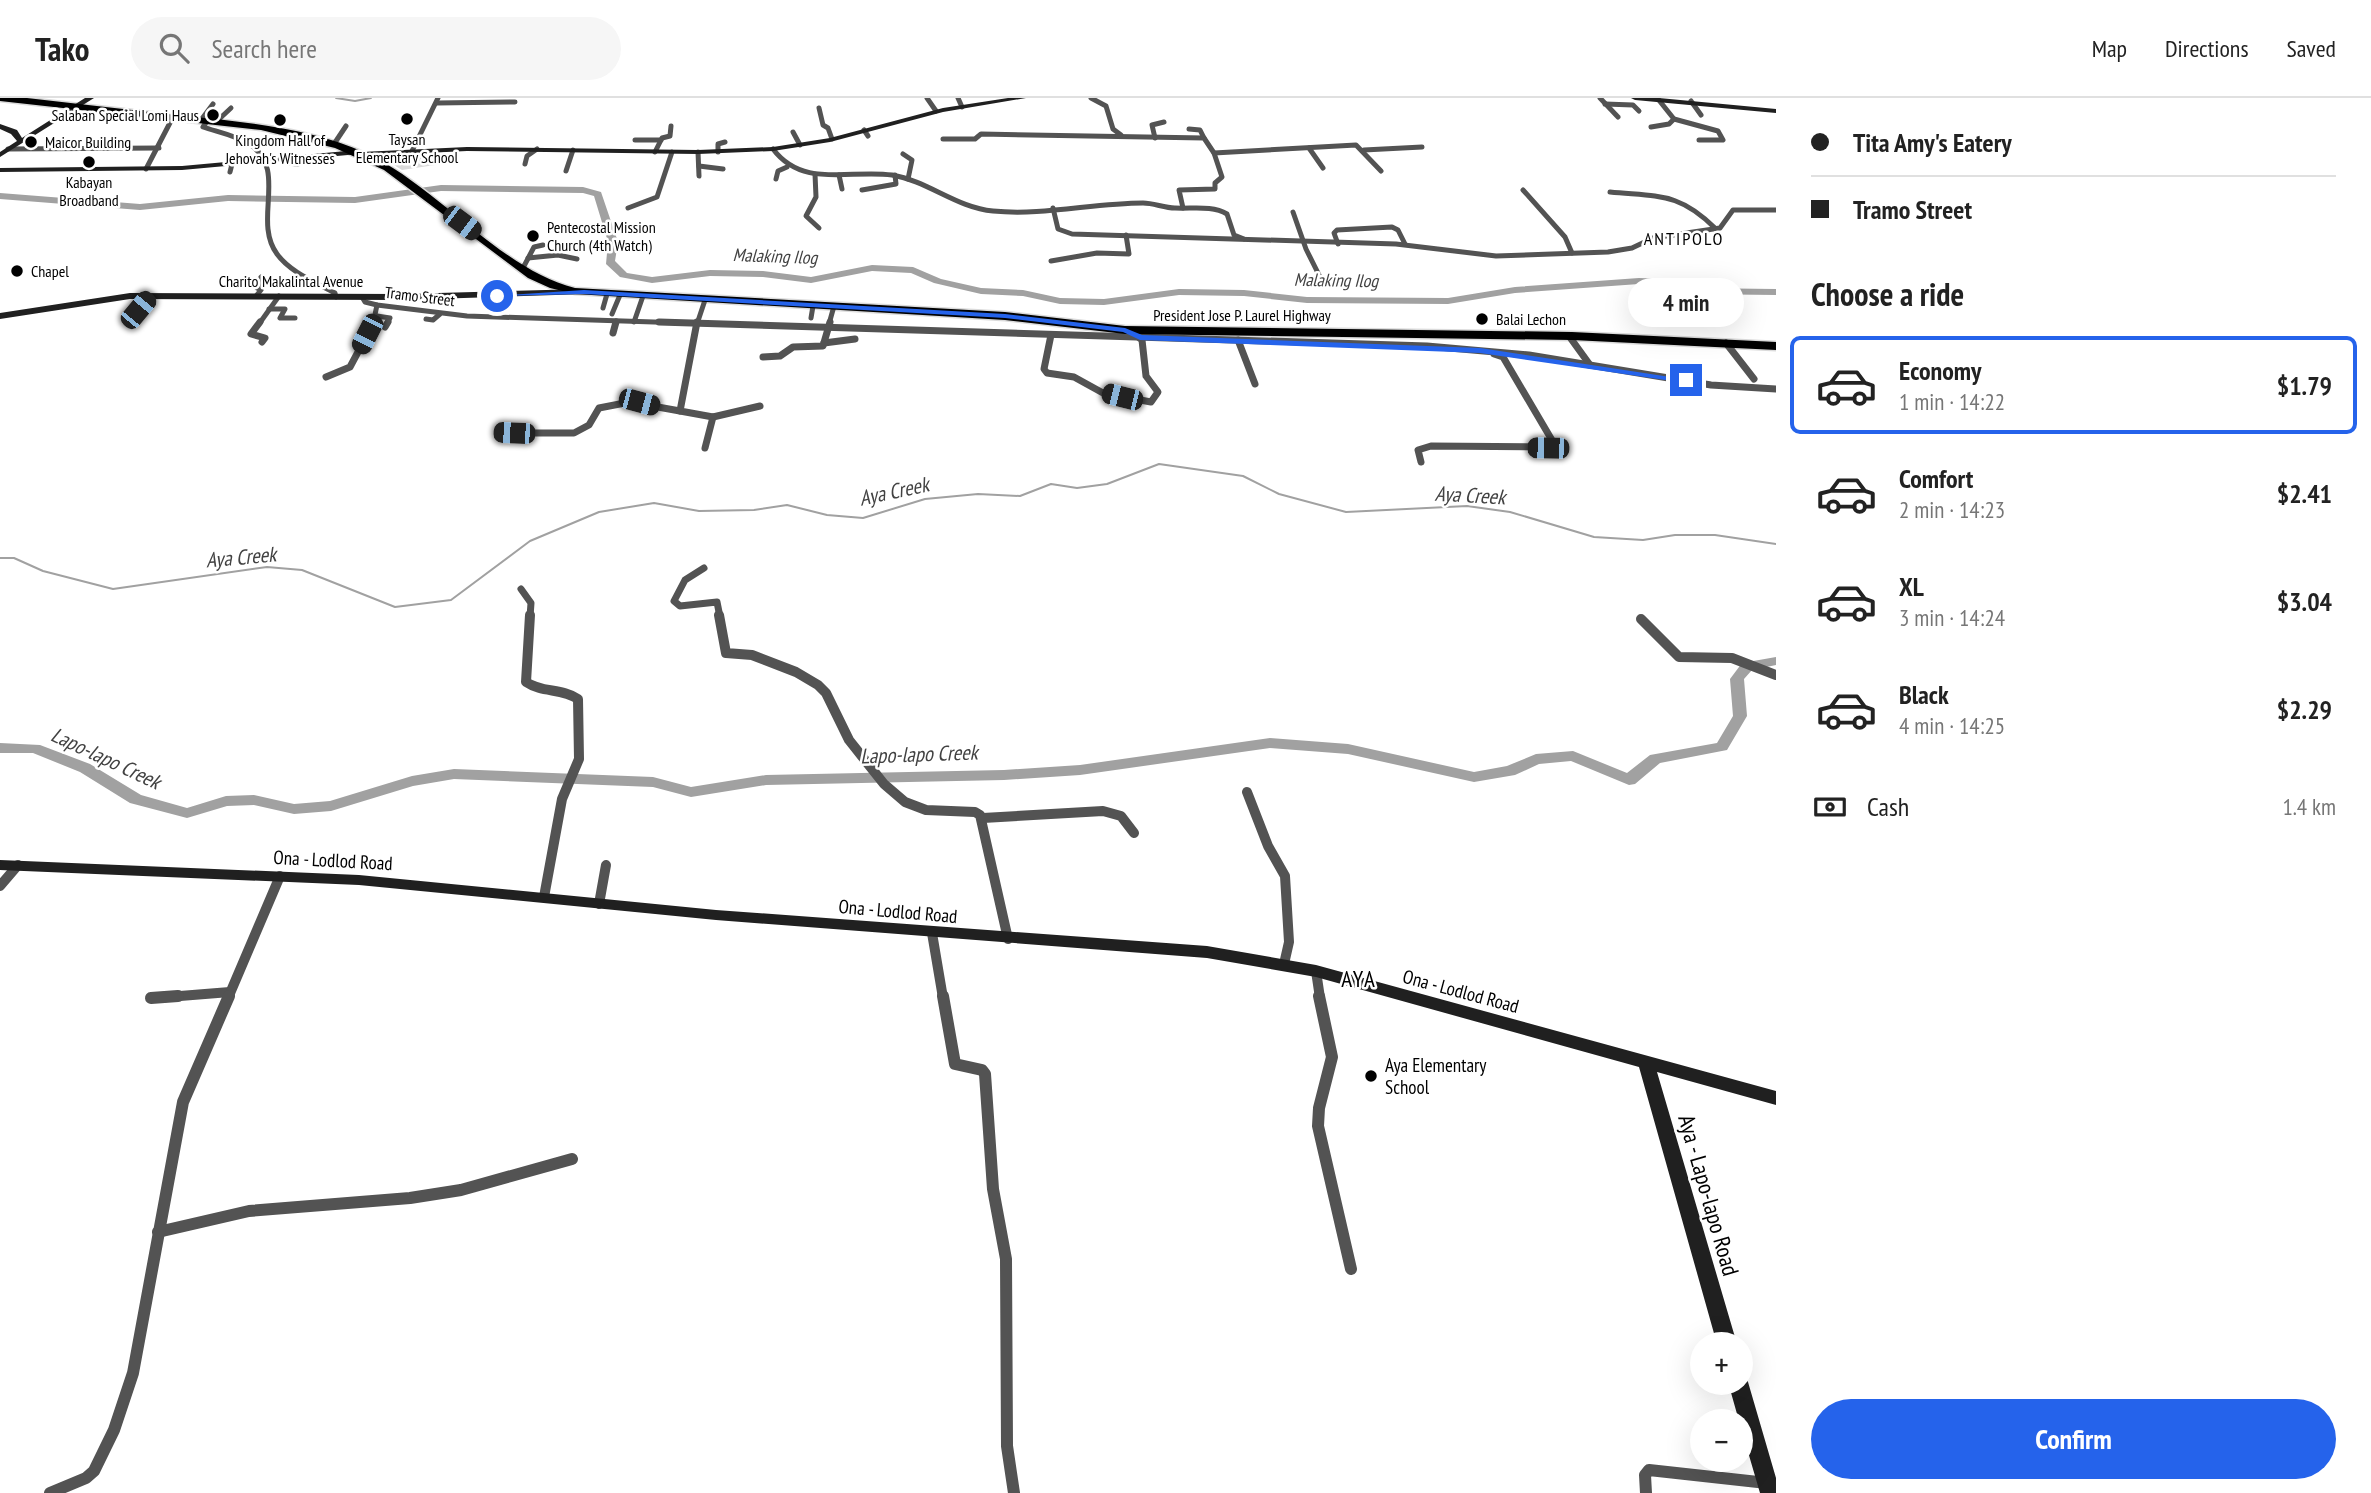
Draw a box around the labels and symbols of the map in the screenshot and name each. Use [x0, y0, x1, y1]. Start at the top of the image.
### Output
place label: Salaban Special Lomi Haus [51, 105, 199, 125]
marker: Salaban Special Lomi Haus [205, 107, 221, 123]
marker: Taysan Elementary School [399, 111, 415, 127]
marker: Kingdom Hall of Jehovah's Witnesses [272, 112, 288, 128]
place label: Taysan Elementary School [356, 129, 459, 167]
place label: Kingdom Hall of Jehovah's Witnesses [224, 130, 335, 168]
place label: Maicor Building [45, 132, 131, 152]
marker: Maicor Building [23, 134, 39, 150]
marker: Kabayan Broadband [81, 154, 97, 170]
place label: Kabayan Broadband [59, 172, 119, 210]
car [439, 202, 486, 244]
place label: Pentecostal Mission Church (4th Watch) [547, 217, 656, 255]
district label: ANTIPOLO [1644, 227, 1724, 250]
marker: Pentecostal Mission Church (4th Watch) [525, 228, 541, 244]
water label: Malaking Ilog [732, 243, 819, 269]
place label: Chapel [31, 261, 69, 281]
marker: Chapel [9, 263, 25, 279]
water label: Malaking Ilog [1294, 268, 1380, 292]
street label: Charito Makalintal Avenue [219, 271, 363, 291]
callout: 4 min [1628, 278, 1744, 328]
route start [481, 280, 513, 312]
street label: Tramo Street [384, 282, 457, 310]
car [117, 287, 160, 333]
street label: President Jose P. Laurel Highway [1153, 305, 1331, 325]
place label: Balai Lechon [1496, 309, 1566, 329]
car [349, 311, 386, 357]
marker: Balai Lechon [1474, 311, 1490, 327]
route end [1670, 364, 1702, 396]
car [1100, 382, 1145, 412]
car [616, 386, 663, 418]
car [493, 422, 536, 444]
car [1527, 437, 1570, 459]
water label: Aya Creek [857, 470, 934, 512]
water label: Aya Creek [1434, 480, 1509, 510]
water label: Aya Creek [205, 540, 280, 574]
water label: Lapo-lapo Creek [47, 721, 168, 796]
water label: Lapo-lapo Creek [860, 738, 981, 770]
street label: Ona - Lodlod Road [273, 845, 393, 875]
street label: Ona - Lodlod Road [838, 894, 958, 928]
district label: AYA [1341, 964, 1377, 993]
street label: Ona - Lodlod Road [1400, 964, 1522, 1018]
place label: Aya Elementary School [1385, 1053, 1487, 1099]
marker: Aya Elementary School [1363, 1068, 1379, 1084]
street label: Aya - Lapo-lapo Road [1672, 1111, 1746, 1279]

